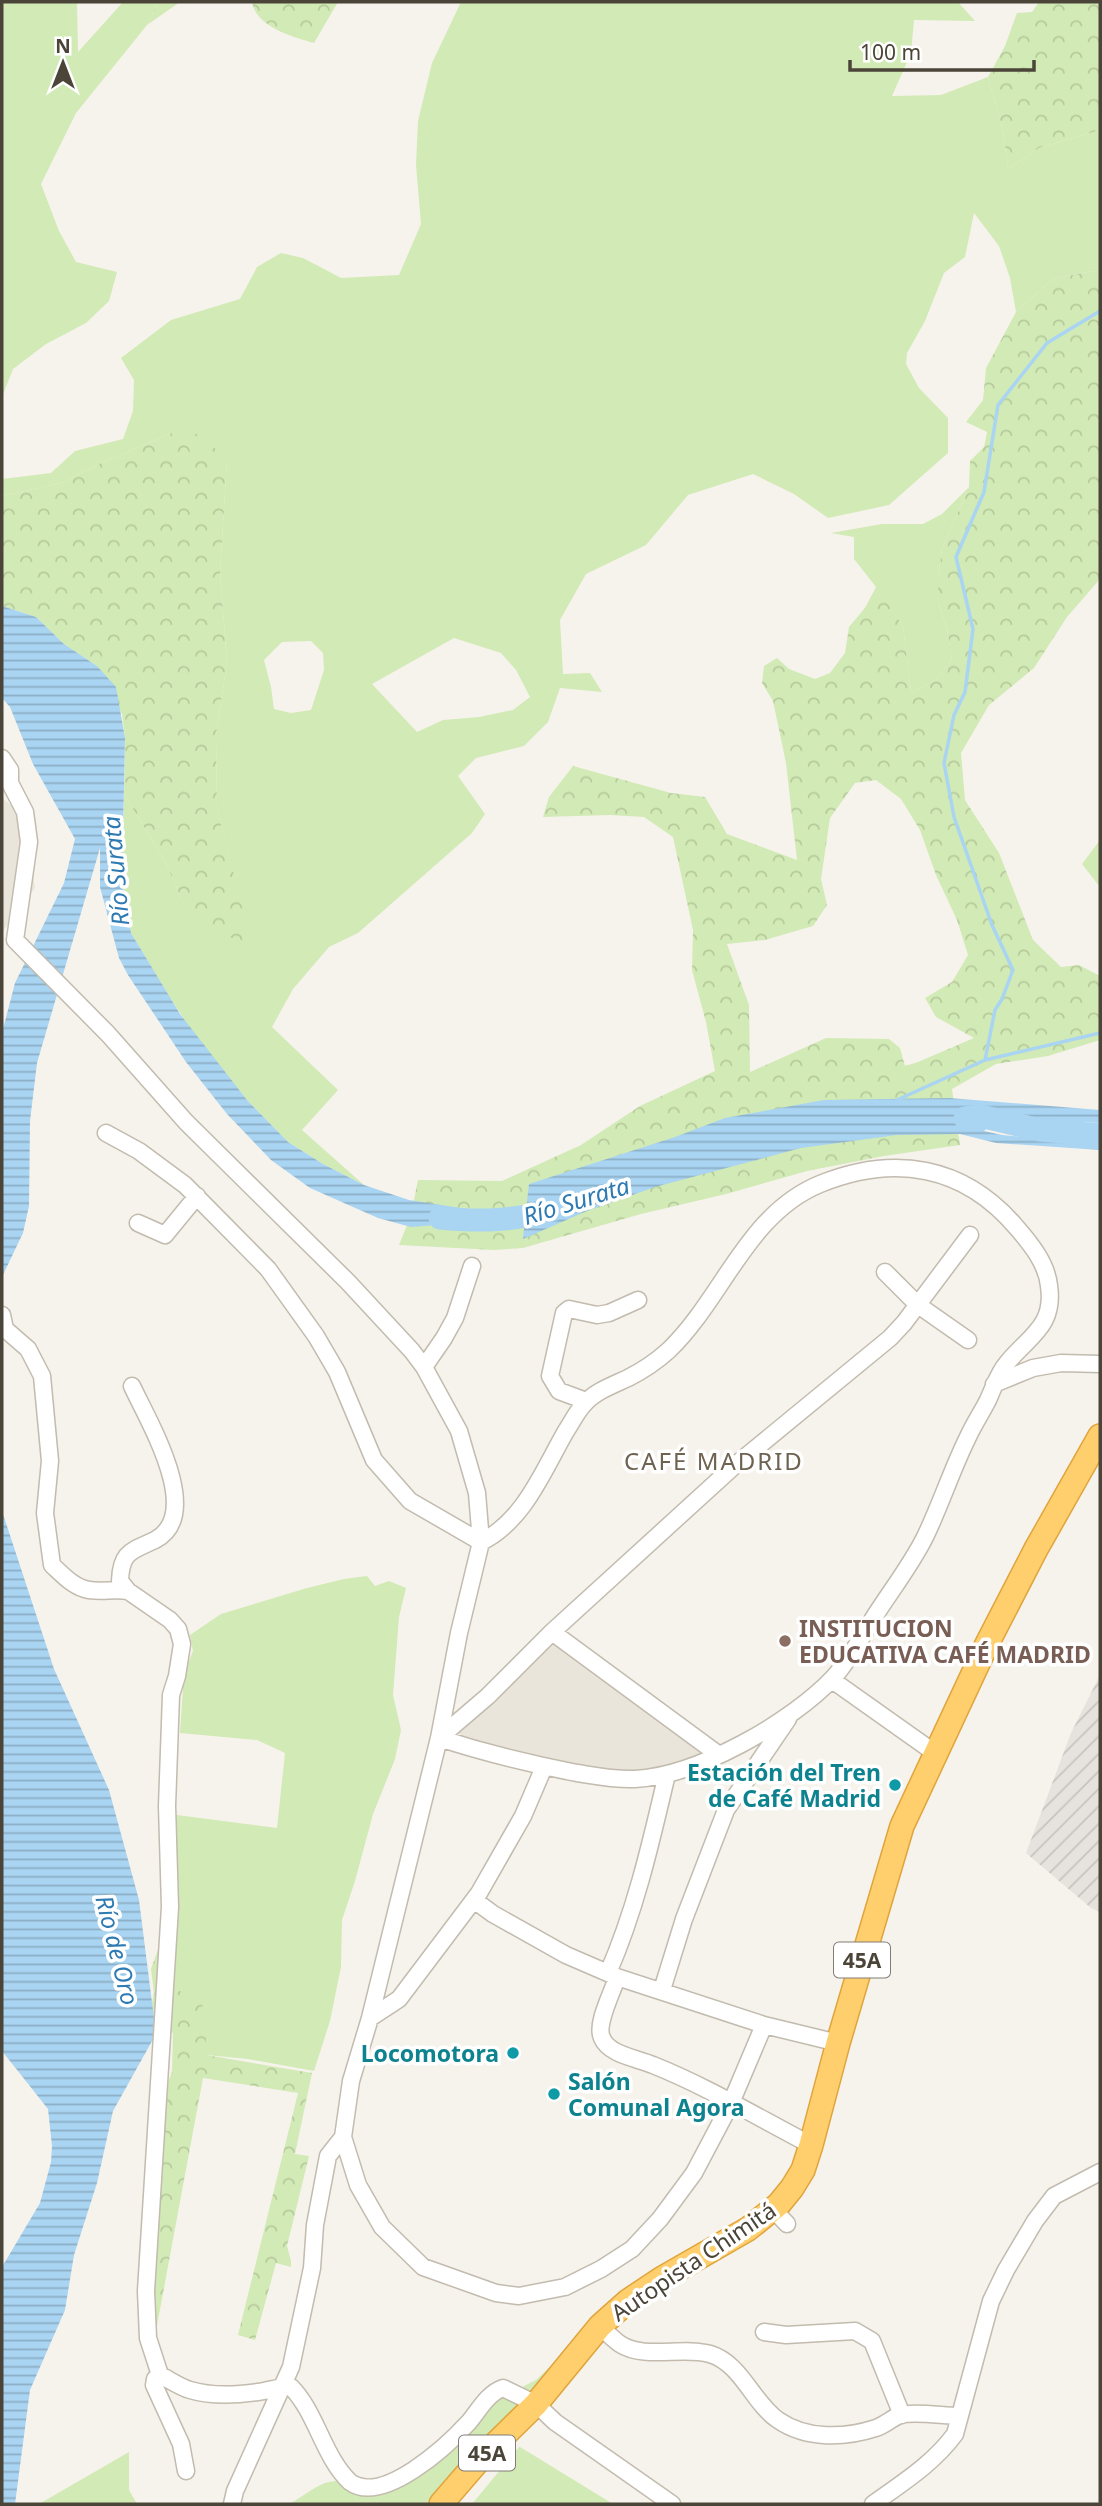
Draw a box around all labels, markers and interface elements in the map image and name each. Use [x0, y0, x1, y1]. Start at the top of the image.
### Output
north arrow [28, 28, 98, 98]
scale bar [850, 28, 1034, 72]
text: N [55, 33, 71, 59]
text: 100 m [860, 38, 921, 66]
water label: Río Surata [94, 814, 136, 927]
water label: Río Surata [519, 1168, 634, 1232]
district label: CAFÉ MADRID [624, 1444, 804, 1477]
place label: INSTITUCION EDUCATIVA CAFÉ MADRID [799, 1612, 1091, 1670]
marker: INSTITUCION EDUCATIVA CAFÉ MADRID [777, 1633, 793, 1649]
place label: Estación del Tren de Café Madrid [687, 1756, 881, 1814]
marker: Estación del Tren de Café Madrid [887, 1777, 903, 1793]
water label: Río de Oro [88, 1892, 148, 2008]
road number: 45A [834, 1942, 890, 1978]
place label: Locomotora [361, 2037, 499, 2069]
marker: Locomotora [505, 2045, 521, 2061]
place label: Salón Comunal Agora [568, 2065, 745, 2123]
marker: Salón Comunal Agora [546, 2086, 562, 2102]
street label: Autopista Chimitá [604, 2194, 782, 2328]
road number: 45A [459, 2436, 515, 2470]

